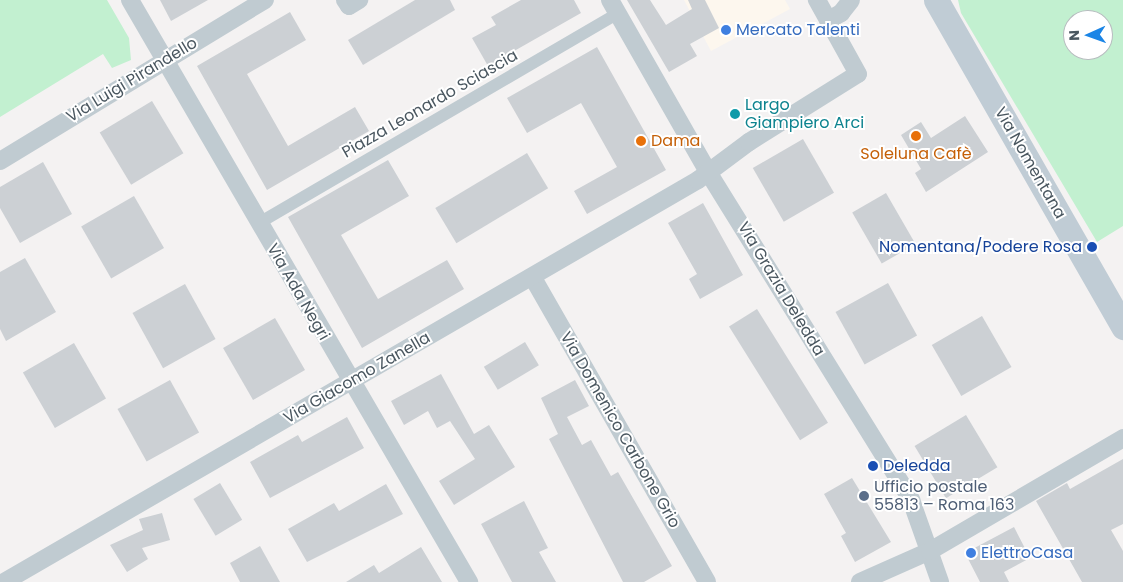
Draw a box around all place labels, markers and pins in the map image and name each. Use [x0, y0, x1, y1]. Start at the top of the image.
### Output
place label: Mercato Talenti [736, 20, 860, 40]
marker: Mercato Talenti [720, 24, 732, 36]
place label: Largo Giampiero Arci [745, 95, 864, 133]
marker: Largo Giampiero Arci [729, 108, 741, 120]
marker: Soleluna Cafè [910, 130, 922, 142]
place label: Dama [651, 131, 700, 151]
marker: Dama [635, 135, 647, 147]
place label: Soleluna Cafè [860, 144, 972, 164]
place label: Nomentana/Podere Rosa [879, 237, 1082, 257]
marker: Nomentana/Podere Rosa [1086, 241, 1098, 253]
place label: Deledda [883, 456, 951, 476]
marker: Deledda [867, 460, 879, 472]
place label: Ufficio postale 55813 – Roma 163 [874, 477, 1014, 515]
marker: Ufficio postale 55813 – Roma 163 [858, 490, 870, 502]
place label: ElettroCasa [981, 543, 1073, 563]
marker: ElettroCasa [965, 547, 977, 559]

